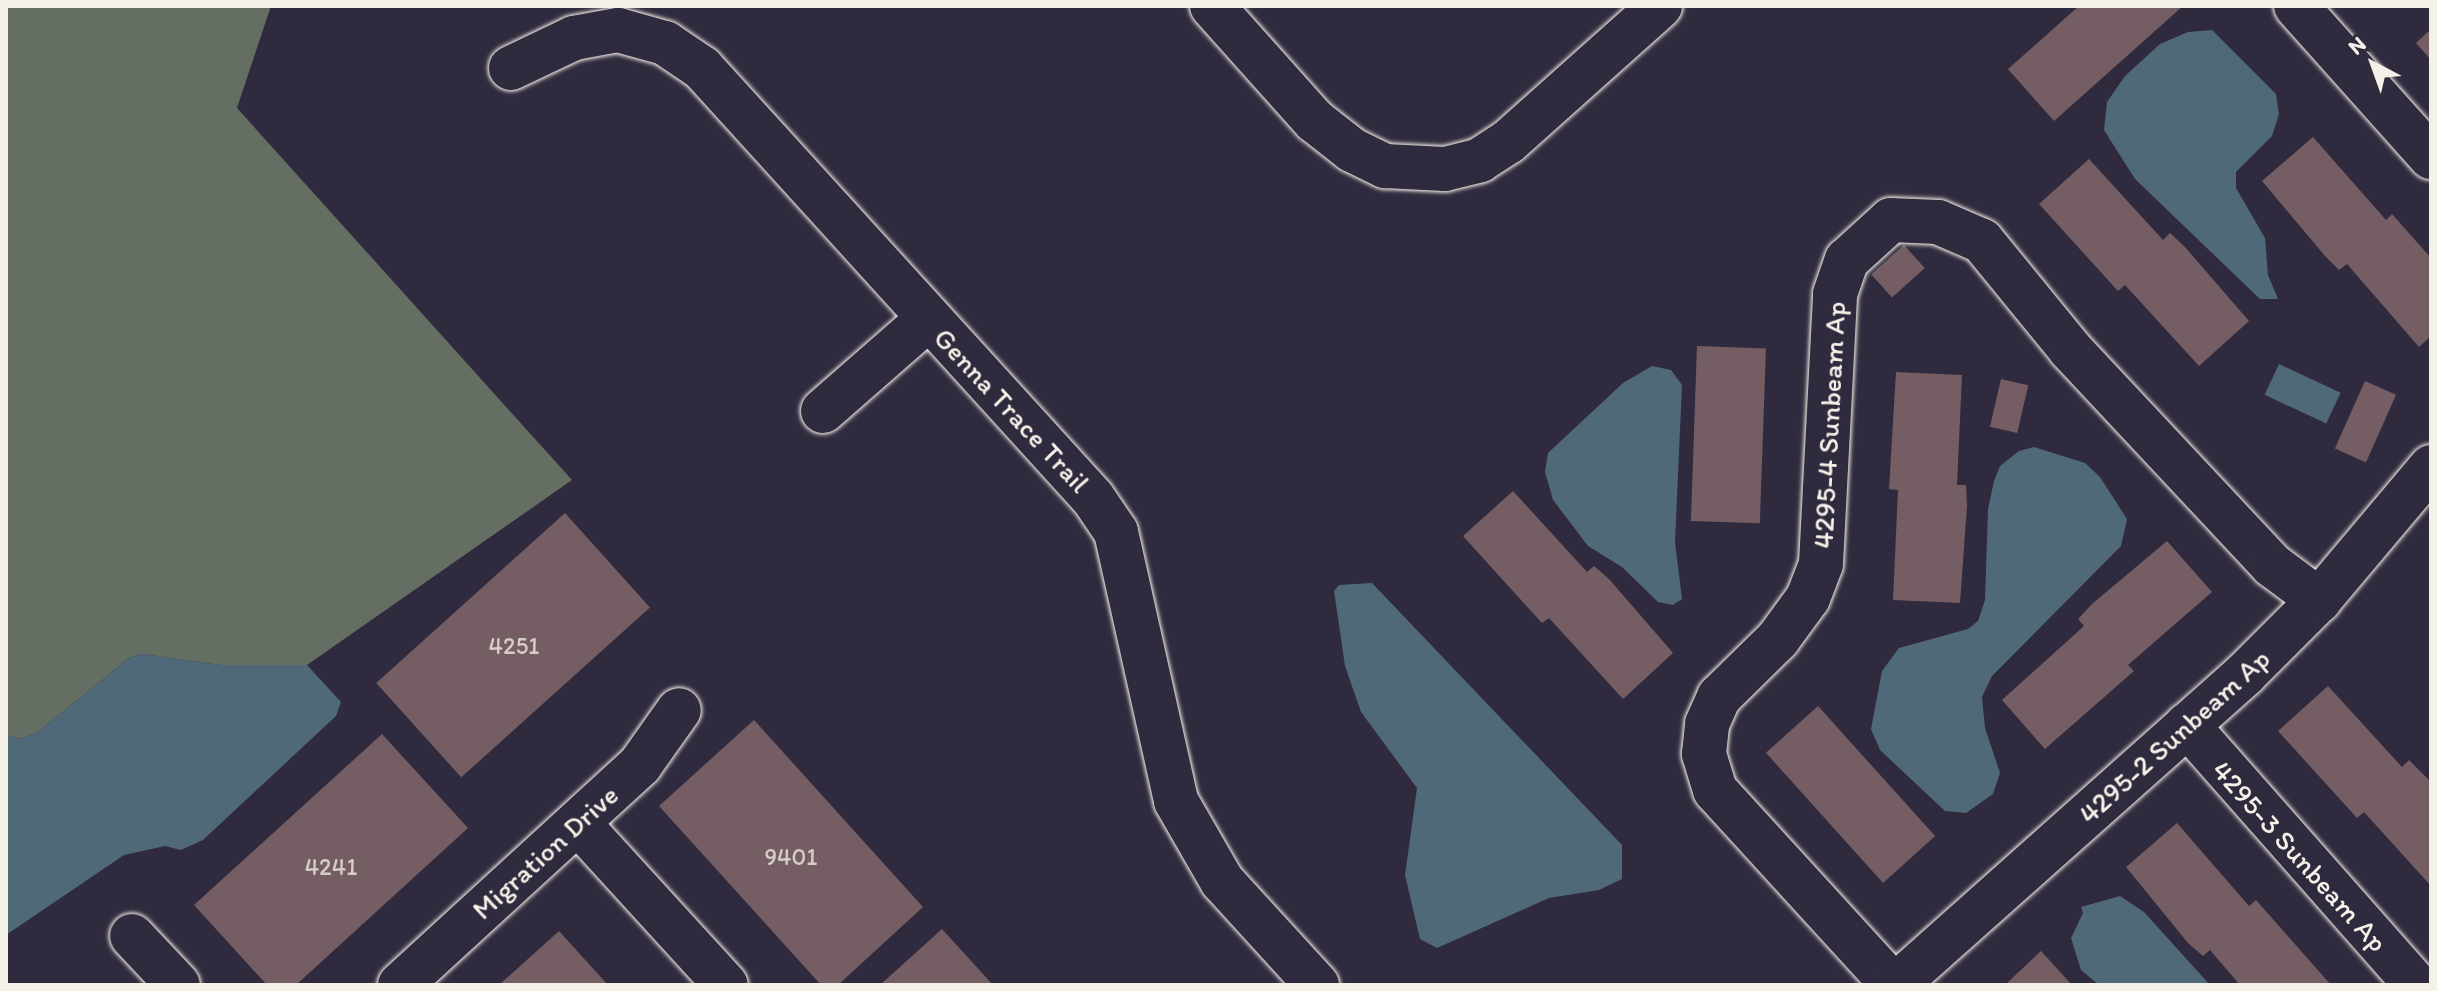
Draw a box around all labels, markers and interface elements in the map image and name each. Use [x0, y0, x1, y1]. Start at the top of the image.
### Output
north arrow [2333, 24, 2413, 104]
text: N [2342, 30, 2371, 61]
street label: 4295-4 Sunbeam Ap [1806, 301, 1852, 549]
street label: Genna Trace Trail [928, 322, 1096, 498]
house number: 4251 [489, 632, 539, 660]
street label: 4295-2 Sunbeam Ap [2072, 641, 2276, 831]
street label: 4295-3 Sunbeam Ap [2205, 753, 2395, 959]
street label: Migration Drive [465, 778, 625, 926]
house number: 9401 [765, 843, 817, 871]
house number: 4241 [305, 853, 357, 881]

